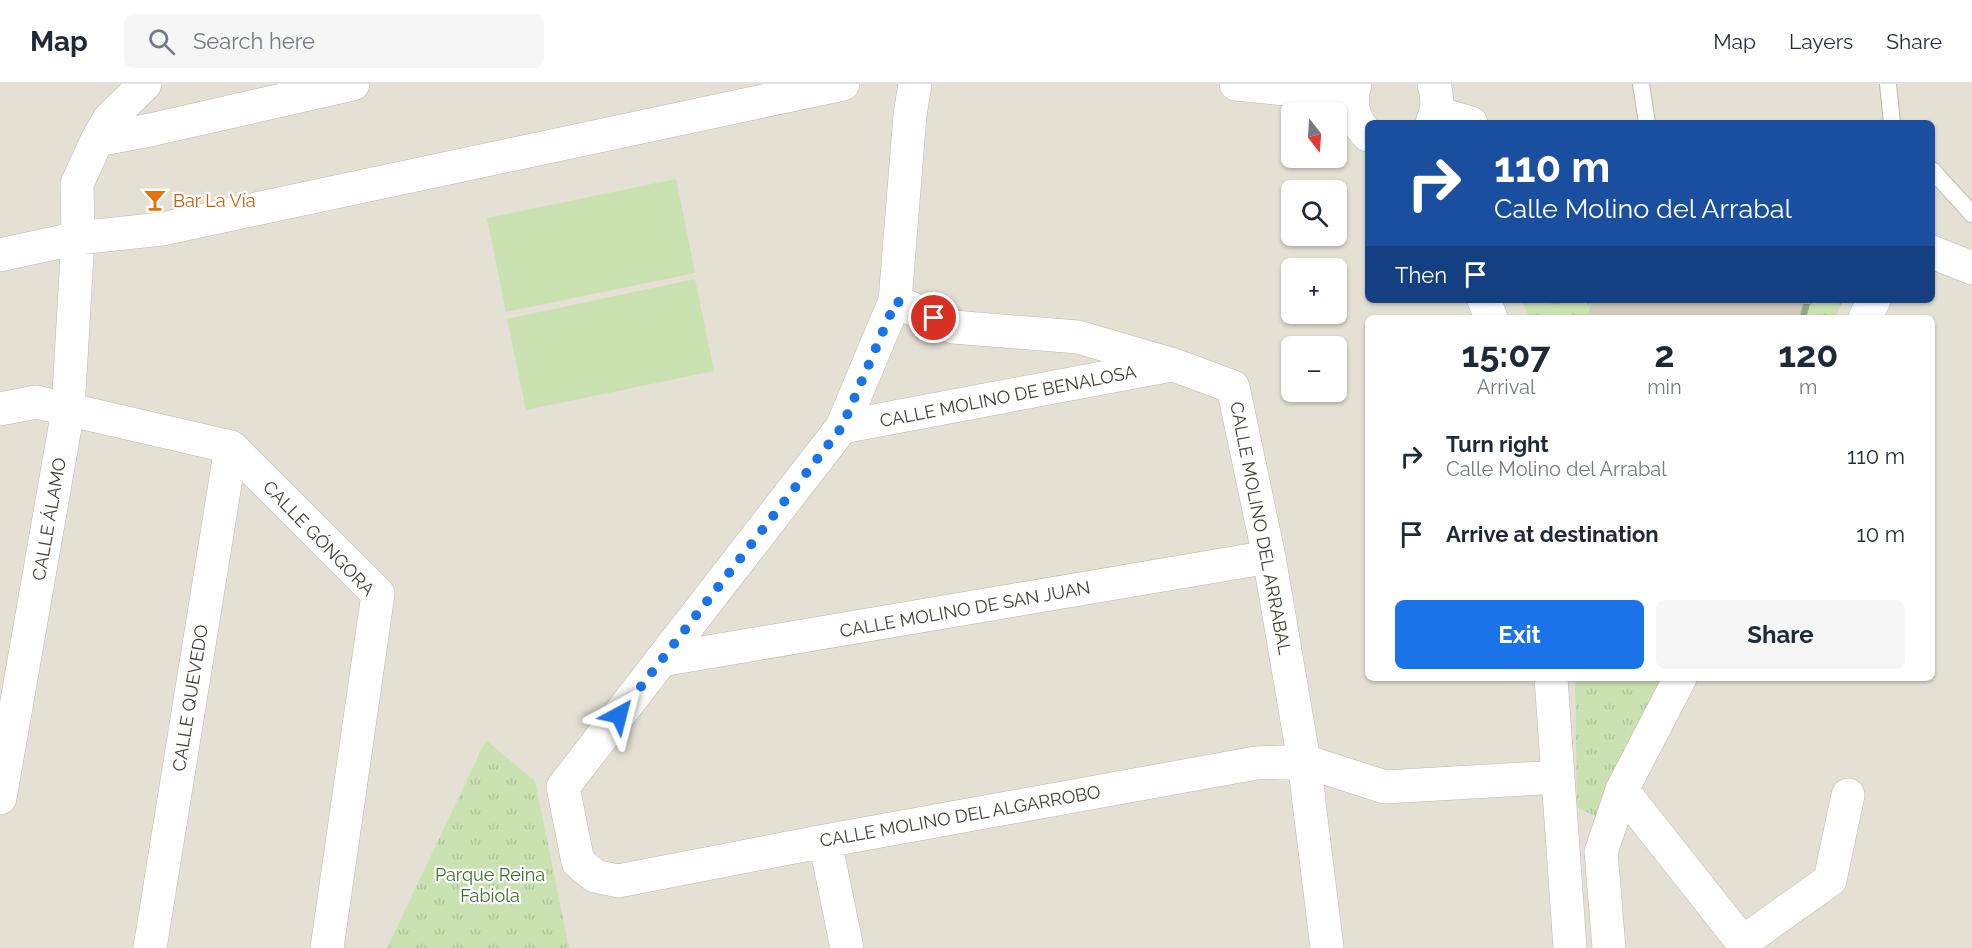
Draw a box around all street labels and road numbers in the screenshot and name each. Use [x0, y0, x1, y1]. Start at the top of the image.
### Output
street label: CALLE MOLINO DE BENALOSA [878, 361, 1138, 431]
street label: CALLE MOLINO DEL ARRABAL [1226, 400, 1296, 657]
street label: CALLE ÁLAMO [27, 456, 70, 582]
street label: CALLE GÓNGORA [259, 476, 380, 600]
street label: CALLE MOLINO DE SAN JUAN [838, 577, 1092, 641]
street label: CALLE QUEVEDO [168, 623, 212, 773]
street label: CALLE MOLINO DEL ALGARROBO [818, 781, 1102, 851]

